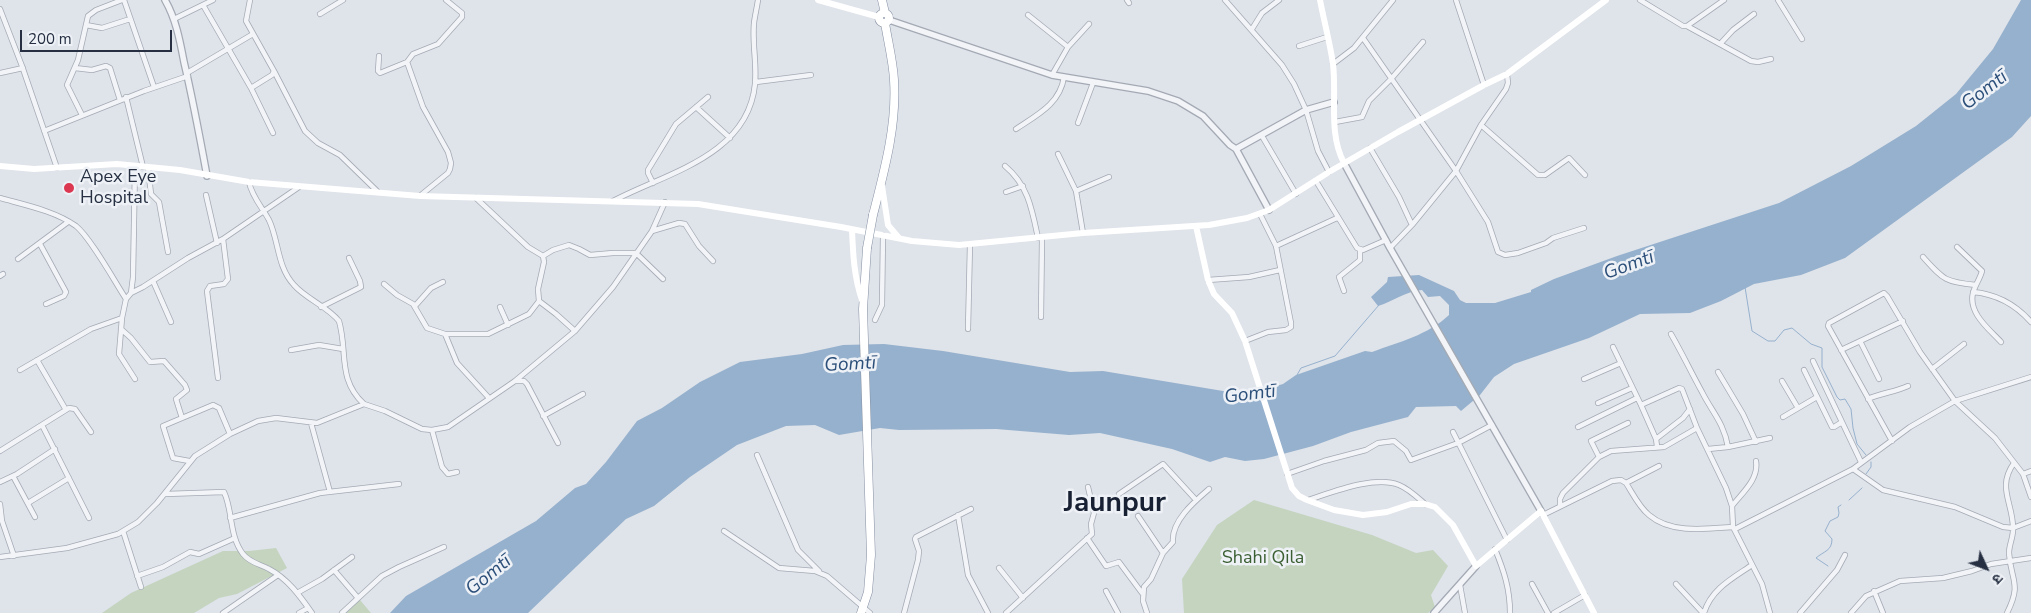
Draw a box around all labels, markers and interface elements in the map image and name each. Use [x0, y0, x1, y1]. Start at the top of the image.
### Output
scale bar [22, 20, 175, 52]
text: 200 m [28, 29, 72, 49]
water label: Gomtī [1958, 66, 2012, 116]
place label: Apex Eye Hospital [80, 167, 156, 210]
marker: Apex Eye Hospital [62, 181, 76, 195]
water label: Gomtī [1601, 246, 1657, 286]
water label: Gomtī [824, 352, 876, 378]
water label: Gomtī [1223, 381, 1277, 409]
district label: Jaunpur [1064, 487, 1166, 521]
north arrow [1961, 543, 2011, 593]
park label: Shahi Qila [1222, 548, 1304, 570]
water label: Gomtī [462, 551, 516, 601]
text: उ [1988, 569, 2007, 588]

